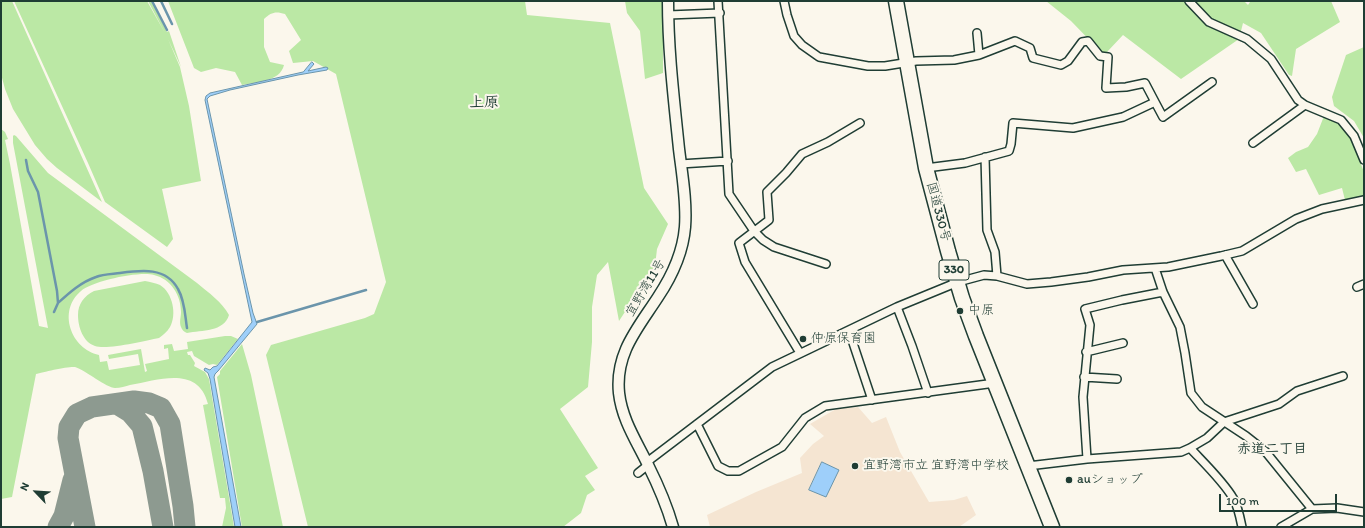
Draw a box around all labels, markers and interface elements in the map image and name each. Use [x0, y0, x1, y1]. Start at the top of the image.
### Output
district label: 上原 [469, 94, 499, 112]
street label: 国道330号 [923, 180, 953, 244]
street label: 宜野湾11号 [623, 257, 669, 319]
road number: 330 [939, 260, 969, 280]
place label: 中原 [968, 303, 994, 319]
marker: 中原 [955, 306, 965, 316]
place label: 仲原保育園 [811, 331, 876, 347]
marker: 仲原保育園 [798, 334, 808, 344]
district label: 赤道二丁目 [1237, 441, 1307, 457]
place label: 宜野湾市立 宜野湾中学校 [863, 458, 1009, 474]
marker: 宜野湾市立 宜野湾中学校 [850, 461, 860, 471]
north arrow [16, 472, 56, 512]
place label: auショップ [1077, 472, 1143, 488]
marker: auショップ [1064, 475, 1074, 485]
text: N [17, 481, 32, 493]
scale bar [1221, 486, 1339, 512]
text: 100 m [1226, 494, 1259, 508]

